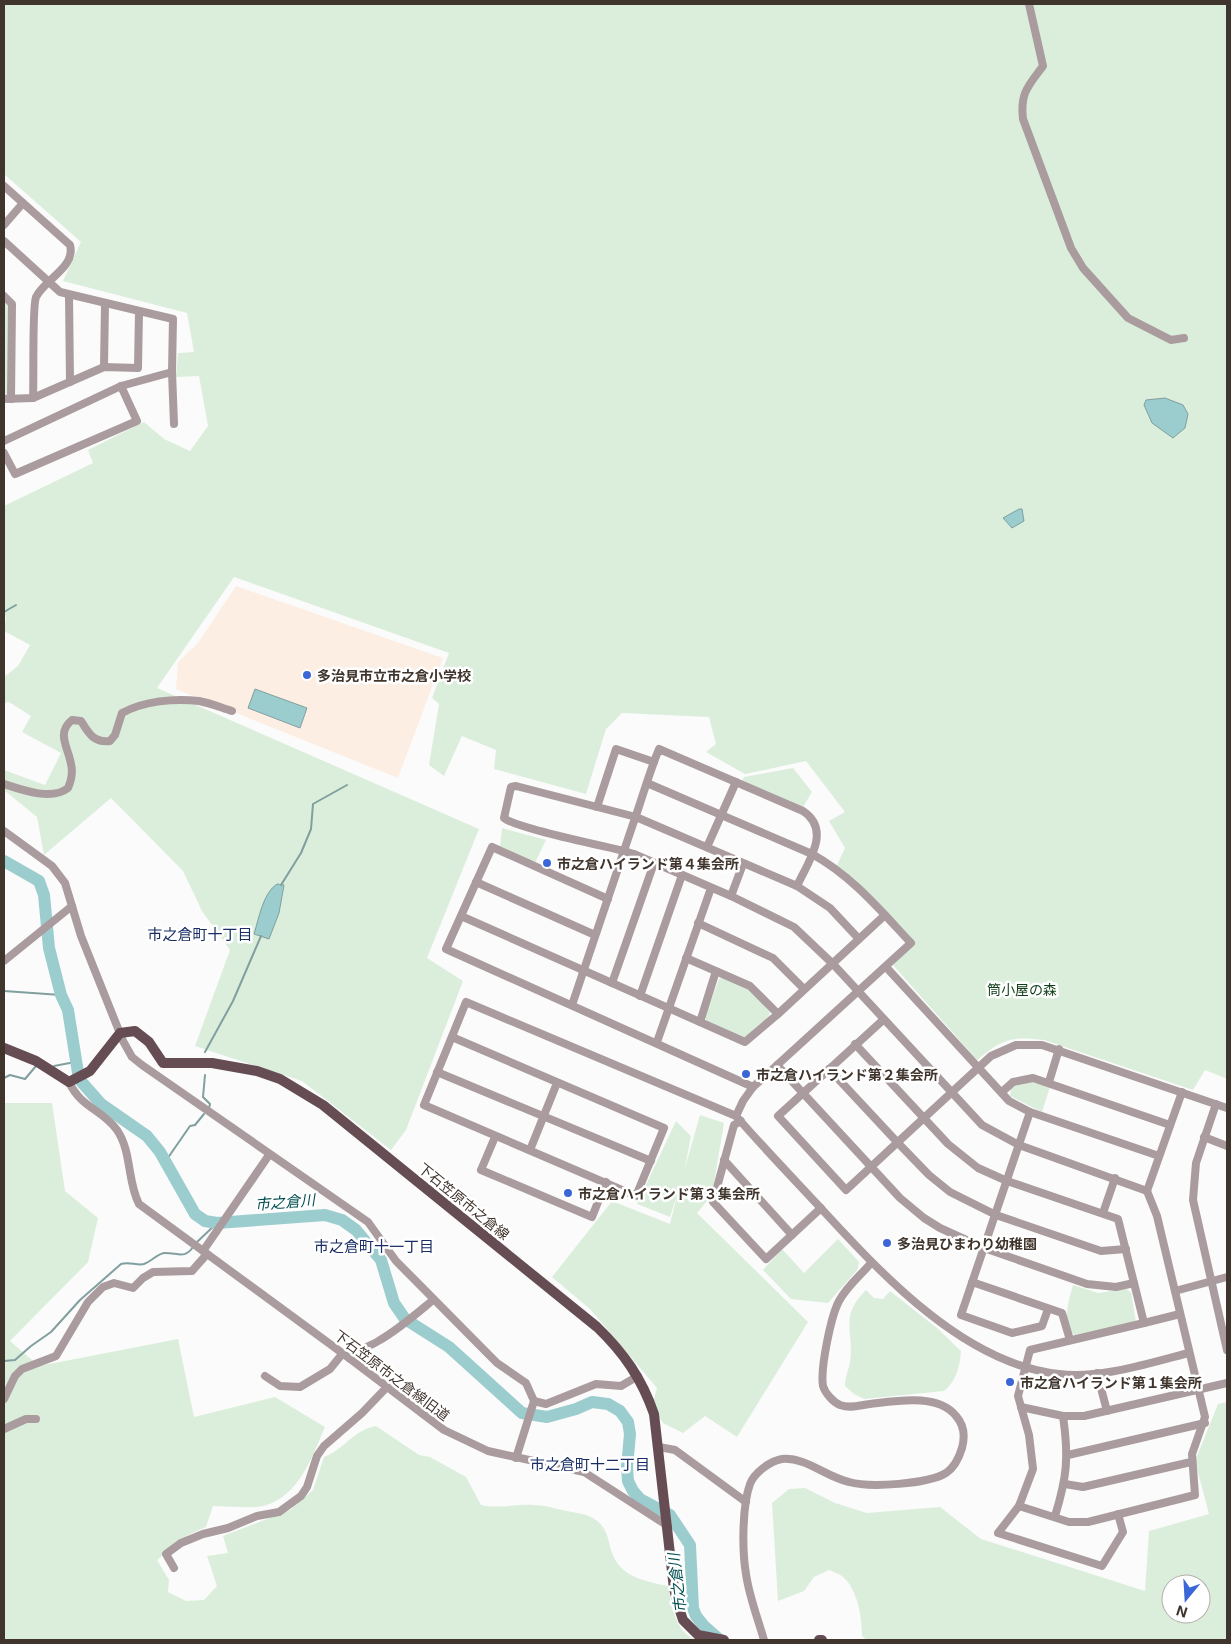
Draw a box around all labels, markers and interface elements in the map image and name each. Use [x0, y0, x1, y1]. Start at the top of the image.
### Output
place label: 多治見市立市之倉小学校 [317, 667, 471, 684]
marker: 多治見市立市之倉小学校 [301, 669, 313, 681]
place label: 市之倉ハイランド第４集会所 [557, 855, 739, 872]
marker: 市之倉ハイランド第４集会所 [541, 857, 553, 869]
district label: 市之倉町十丁目 [147, 925, 253, 944]
park label: 筒小屋の森 [987, 981, 1057, 998]
place label: 市之倉ハイランド第２集会所 [756, 1066, 938, 1083]
marker: 市之倉ハイランド第２集会所 [740, 1068, 752, 1080]
street label: 下石笠原市之倉線 [415, 1159, 513, 1243]
place label: 市之倉ハイランド第３集会所 [578, 1185, 760, 1202]
marker: 市之倉ハイランド第３集会所 [562, 1187, 574, 1199]
water label: 市之倉川 [254, 1190, 318, 1214]
place label: 多治見ひまわり幼稚園 [897, 1235, 1037, 1252]
district label: 市之倉町十一丁目 [314, 1237, 434, 1256]
marker: 多治見ひまわり幼稚園 [881, 1237, 893, 1249]
street label: 下石笠原市之倉線旧道 [331, 1326, 453, 1424]
place label: 市之倉ハイランド第１集会所 [1020, 1374, 1202, 1391]
marker: 市之倉ハイランド第１集会所 [1004, 1376, 1016, 1388]
district label: 市之倉町十二丁目 [530, 1455, 650, 1474]
water label: 市之倉川 [664, 1550, 690, 1614]
north arrow [1161, 1574, 1211, 1624]
text: N [1174, 1602, 1190, 1622]

